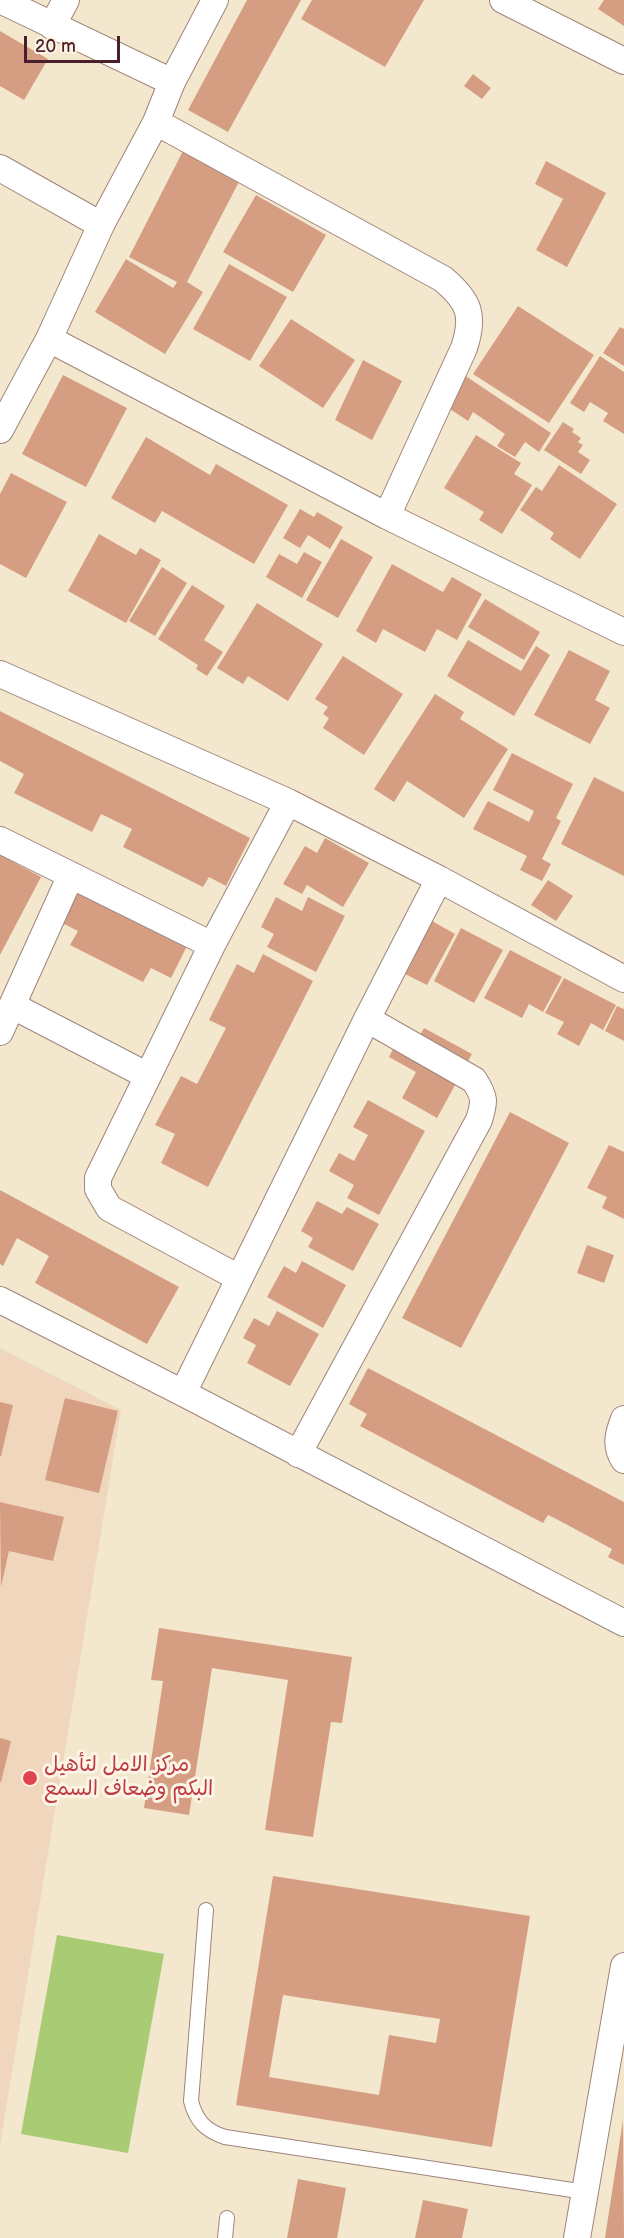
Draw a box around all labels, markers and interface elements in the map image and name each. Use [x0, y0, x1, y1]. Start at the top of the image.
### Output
scale bar [27, 24, 123, 62]
text: 20 m [35, 36, 76, 57]
place label: مركز الامل لتأهيل البكم وضعاف السمع [44, 1753, 213, 1803]
marker: مركز الامل لتأهيل البكم وضعاف السمع [21, 1769, 39, 1787]

